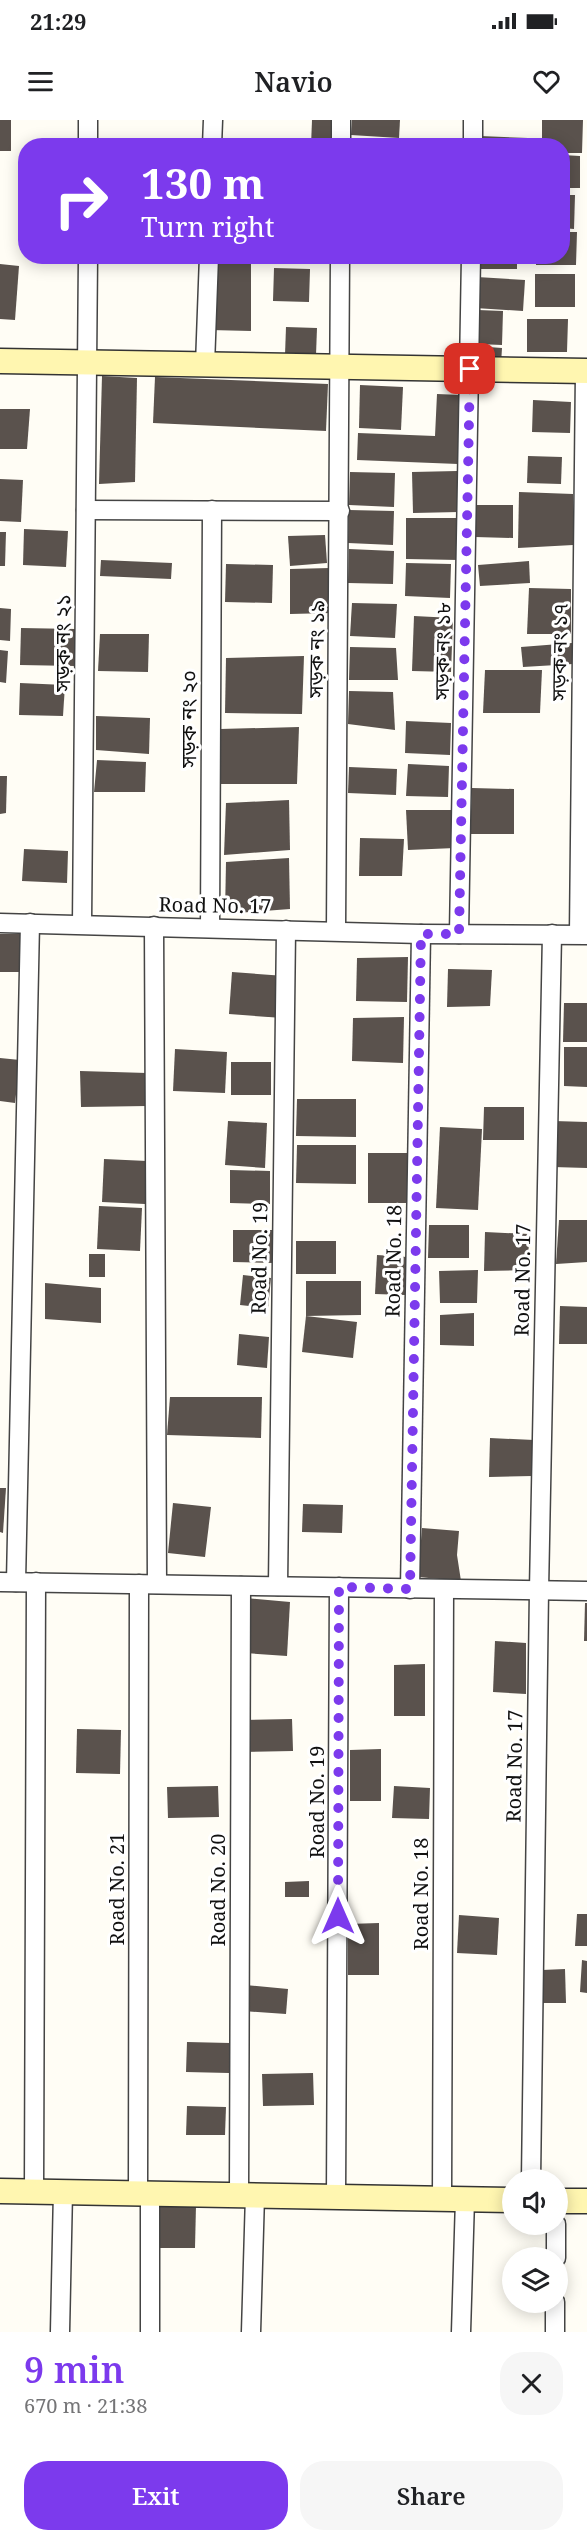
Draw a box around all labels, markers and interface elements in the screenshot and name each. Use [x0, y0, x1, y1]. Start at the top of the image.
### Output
text: 21:29 [30, 6, 86, 36]
text: Navio [254, 63, 333, 100]
icon: menu [24, 65, 57, 98]
icon: heart [530, 65, 563, 98]
text: 130 m [141, 154, 265, 211]
icon: right [42, 162, 120, 240]
text: Turn right [141, 208, 274, 245]
pin [444, 343, 495, 394]
icon: arrive [453, 352, 486, 385]
street label: সড়ক নং ২১ [49, 594, 76, 693]
street label: সড়ক নং ১৯ [302, 600, 330, 699]
street label: সড়ক নং ১৮ [428, 602, 456, 701]
street label: সড়ক নং ১৭ [545, 603, 573, 702]
street label: সড়ক নং ২০ [175, 670, 202, 769]
street label: Road No. 17 [158, 891, 272, 919]
street label: Road No. 19 [245, 1201, 273, 1315]
street label: Road No. 18 [379, 1204, 407, 1318]
street label: Road No. 17 [508, 1223, 536, 1337]
street label: Road No. 17 [500, 1709, 528, 1823]
street label: Road No. 19 [303, 1746, 330, 1858]
street label: Road No. 21 [103, 1833, 130, 1945]
street label: Road No. 20 [204, 1834, 231, 1946]
street label: Road No. 18 [407, 1838, 434, 1950]
position arrow [306, 1884, 370, 1948]
map controls [502, 2169, 568, 2313]
button: sound [502, 2169, 568, 2235]
button: layers [502, 2247, 568, 2313]
text: 9 min [24, 2345, 125, 2394]
button: close [500, 2352, 563, 2415]
text: 670 m · 21:38 [24, 2392, 147, 2419]
button: Exit [24, 2461, 288, 2530]
button: Share [300, 2461, 563, 2530]

